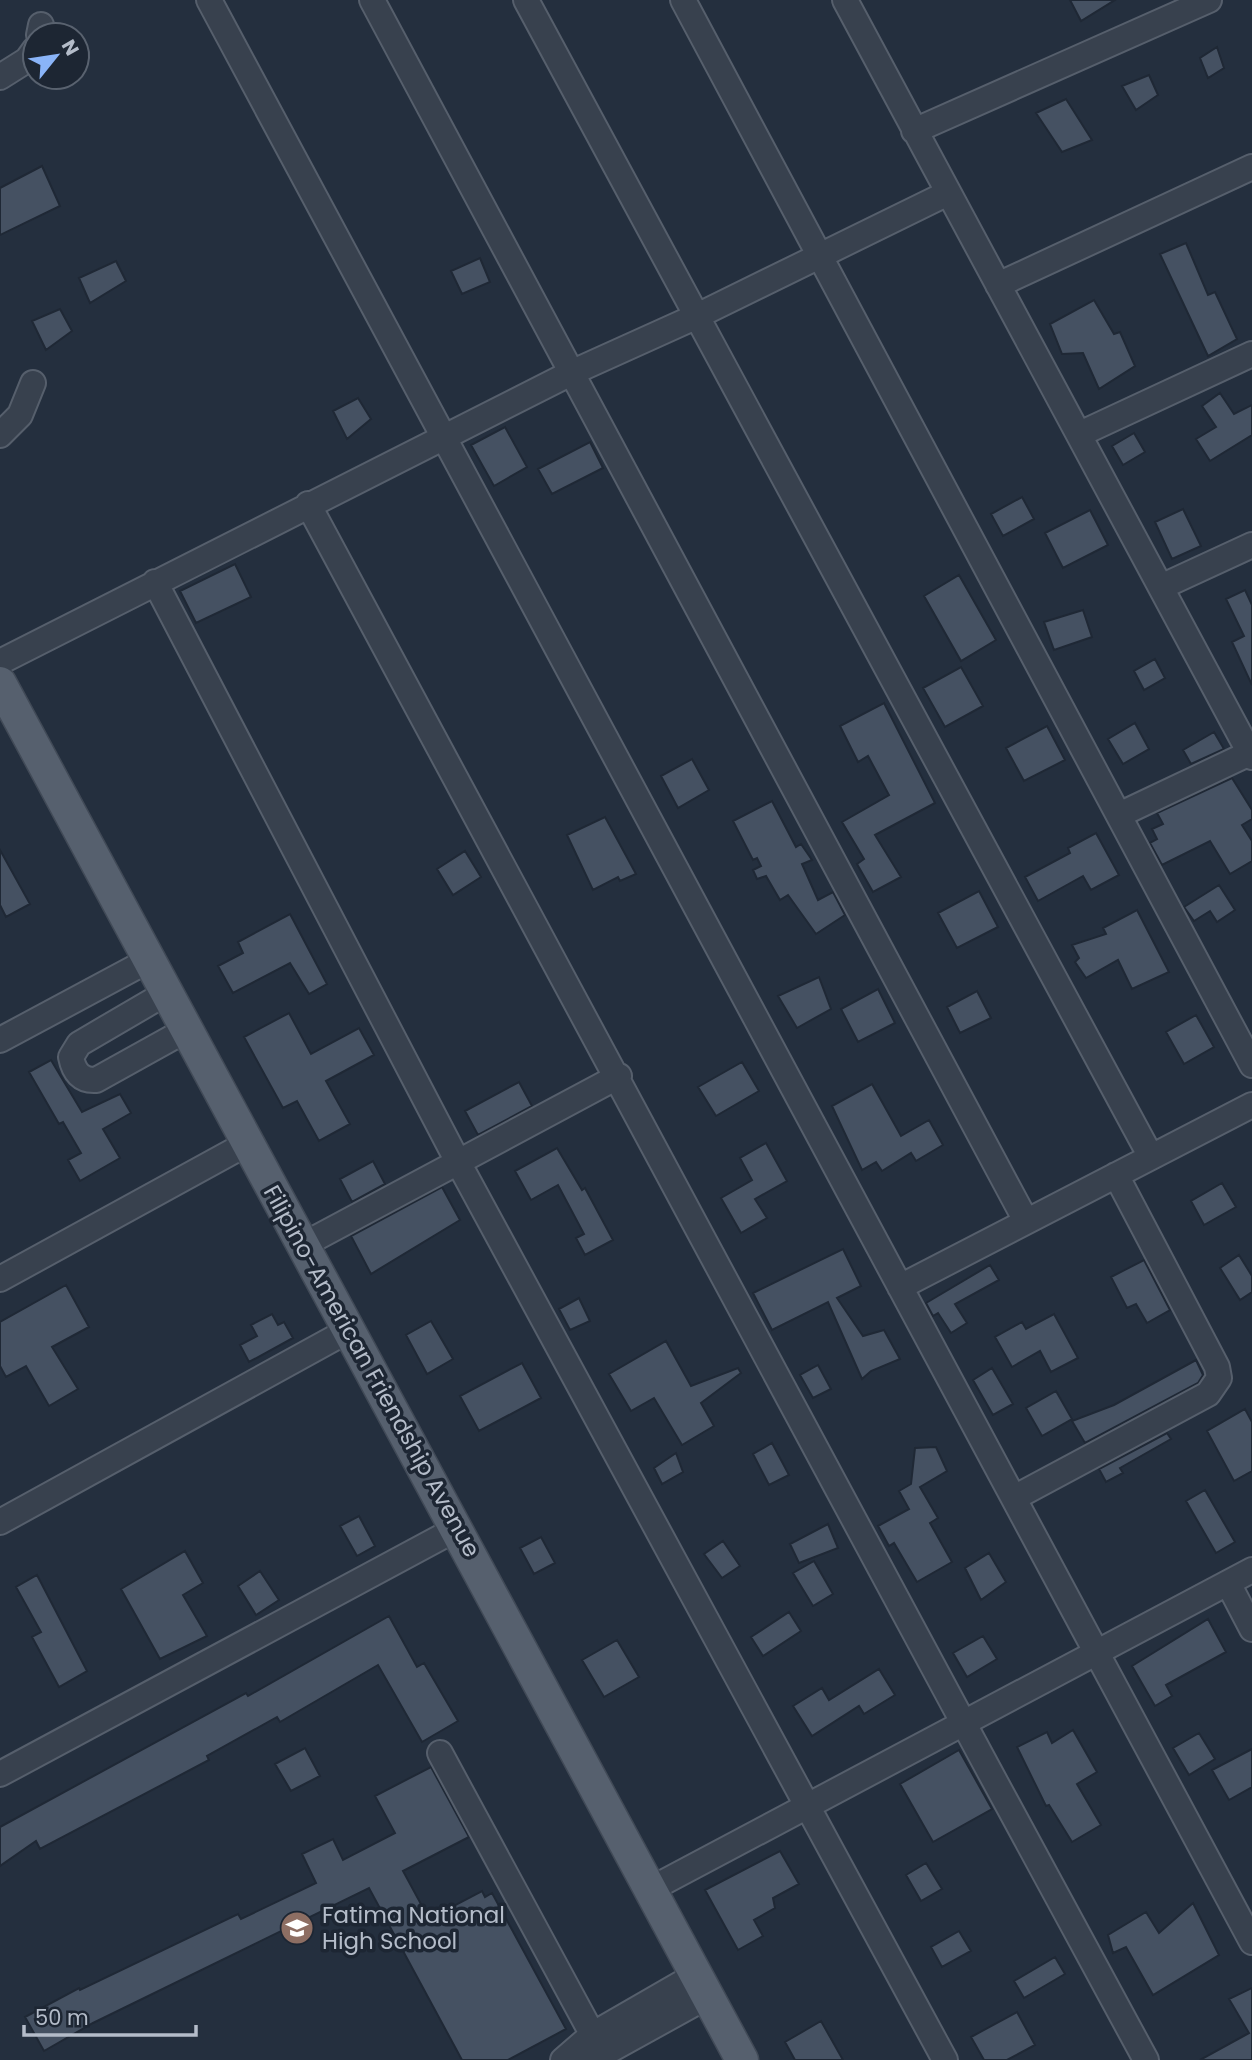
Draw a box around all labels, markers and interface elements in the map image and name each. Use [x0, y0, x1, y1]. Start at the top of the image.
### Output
north arrow [21, 21, 91, 91]
text: N [55, 35, 86, 61]
street label: Filipino-American Friendship Avenue [256, 1179, 488, 1563]
place label: Fatima National High School [322, 1899, 505, 1957]
school or university icon: Fatima National High School [278, 1909, 316, 1947]
scale bar [24, 1994, 196, 2038]
text: 50 m [35, 2003, 89, 2032]

